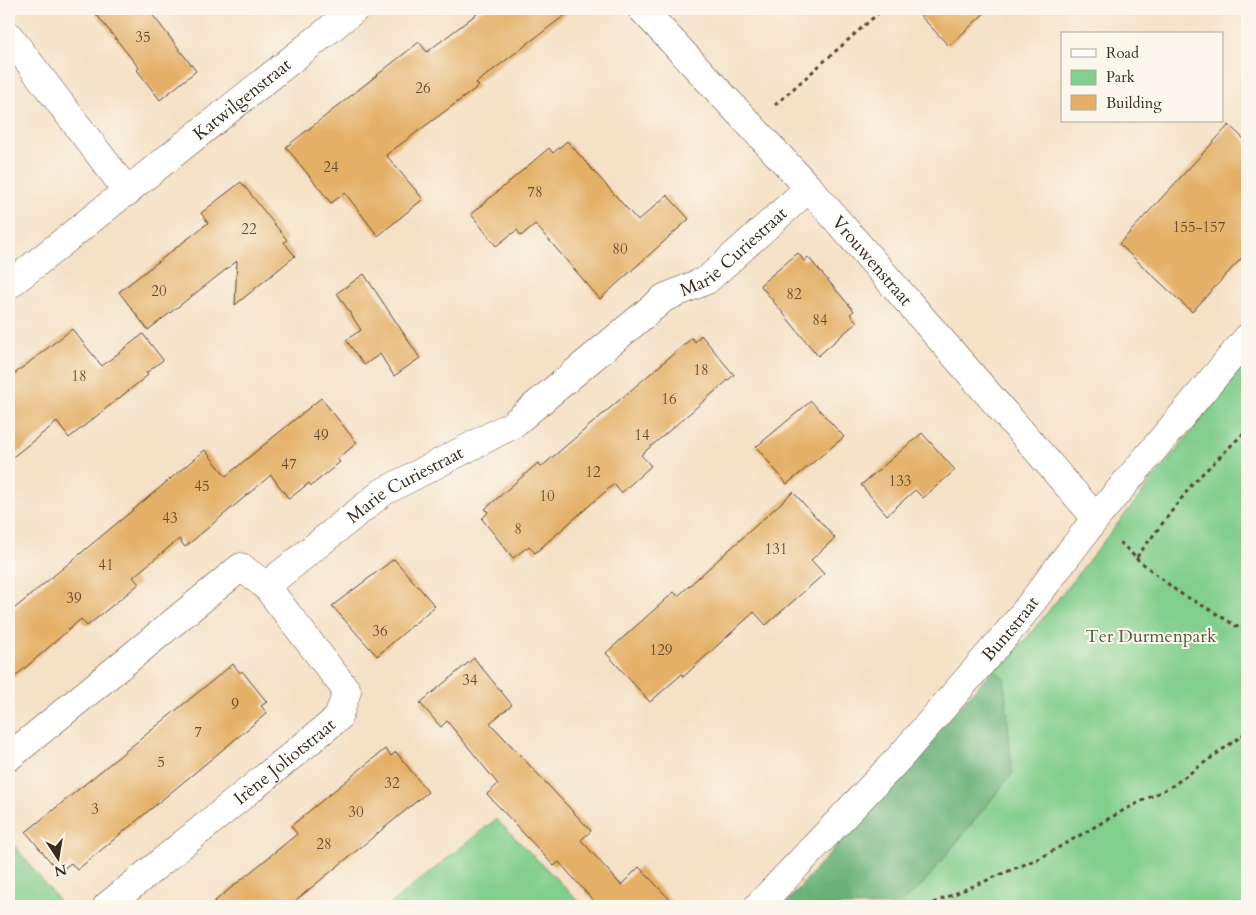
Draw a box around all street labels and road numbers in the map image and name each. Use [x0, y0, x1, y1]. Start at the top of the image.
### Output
street label: Katwilgenstraat [188, 52, 297, 146]
street label: Marie Curiestraat [676, 201, 793, 303]
street label: Vrouwenstraat [826, 210, 918, 311]
street label: Marie Curiestraat [341, 440, 468, 529]
street label: Buntstraat [976, 591, 1045, 667]
street label: Irène Joliotstraat [228, 712, 341, 810]

